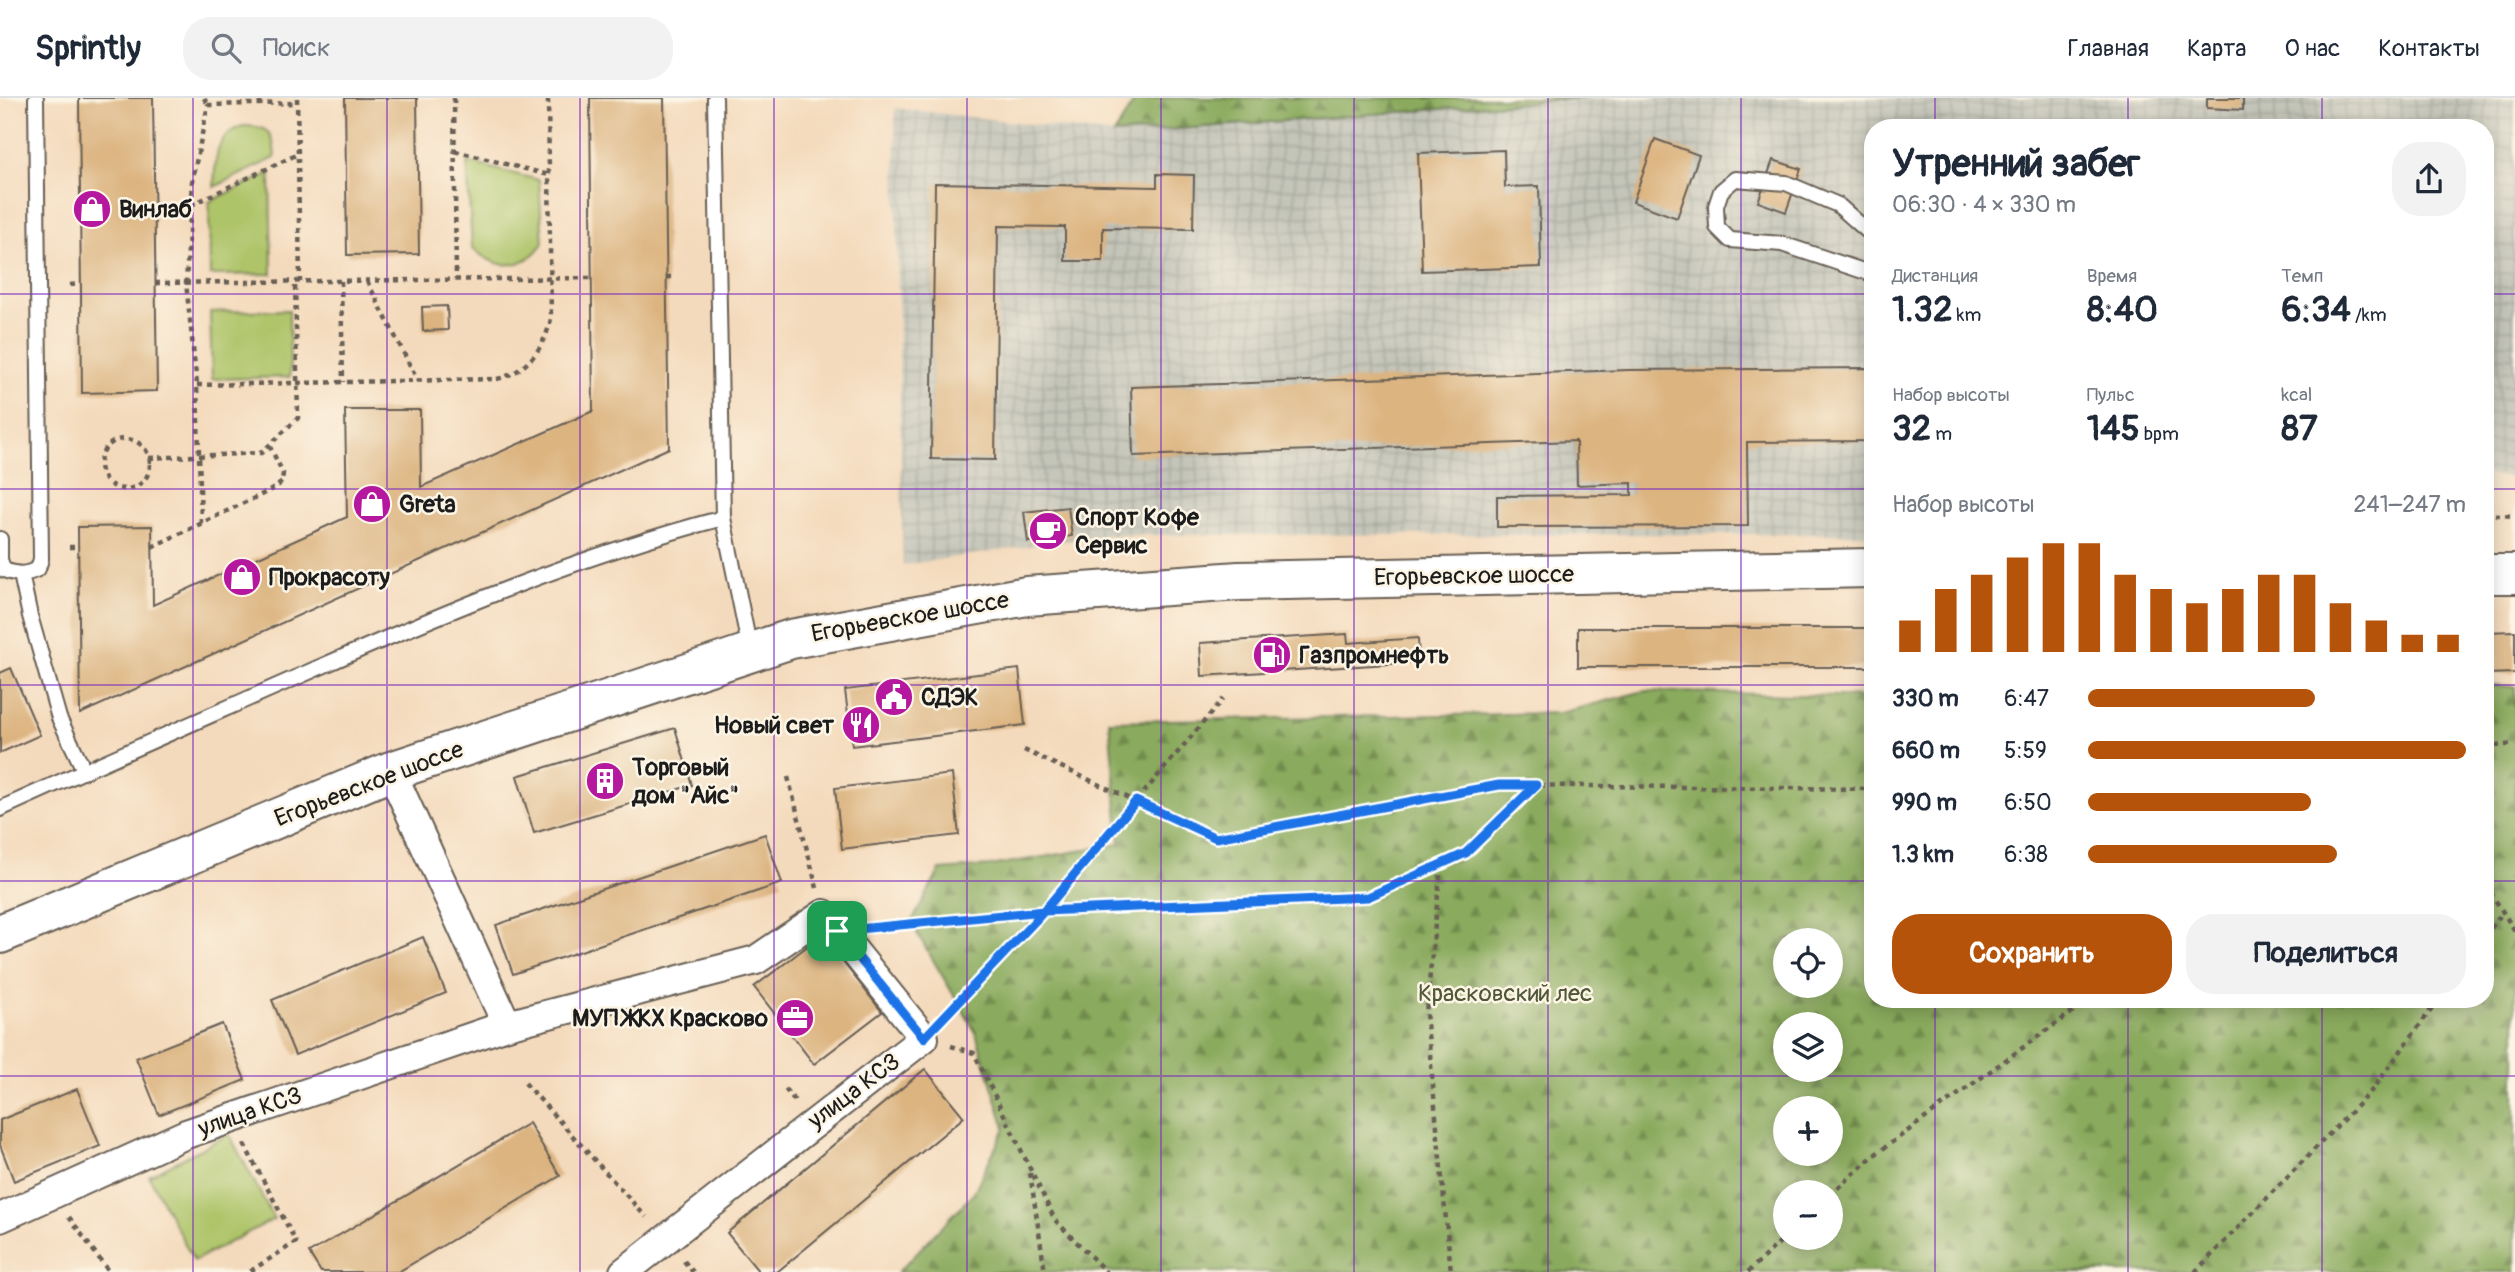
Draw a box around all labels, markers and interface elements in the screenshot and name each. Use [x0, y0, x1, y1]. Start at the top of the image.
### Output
search box [183, 17, 673, 80]
text: Sprintly [35, 28, 141, 69]
icon: search [207, 29, 245, 67]
text: Поиск [263, 32, 331, 64]
text: Главная [2068, 34, 2149, 63]
text: Карта [2187, 34, 2247, 63]
text: О нас [2285, 34, 2340, 63]
text: Контакты [2378, 34, 2480, 63]
text: Утренний забег [1892, 140, 2140, 188]
button: share [2392, 142, 2466, 216]
shop icon: Винлаб [71, 188, 113, 230]
text: 06:30 · 4 × 330 m [1892, 190, 2076, 219]
place label: Винлаб [119, 195, 192, 224]
text: Дистанция [1892, 264, 1978, 288]
text: Время [2087, 264, 2137, 288]
text: Темп [2281, 264, 2323, 288]
text: 1.32 [1892, 288, 1952, 332]
text: 8:40 [2087, 288, 2158, 332]
text: 6:34 [2281, 288, 2351, 332]
text: km [1952, 303, 1981, 327]
text: /km [2351, 303, 2387, 327]
text: Набор высоты [1892, 383, 2010, 407]
text: Пульс [2087, 383, 2135, 407]
text: kcal [2281, 383, 2312, 407]
text: 32 [1892, 407, 1931, 451]
text: 145 [2087, 407, 2140, 451]
text: 87 [2281, 407, 2317, 451]
text: m [1931, 422, 1952, 446]
text: bpm [2140, 422, 2179, 446]
shop icon: Greta [351, 483, 393, 525]
place label: Greta [399, 490, 456, 519]
text: Набор высоты [1892, 490, 2034, 519]
text: 241–247 m [2353, 490, 2466, 519]
place label: Спорт Кофе Сервис [1075, 503, 1200, 560]
cafe icon: Спорт Кофе Сервис [1027, 510, 1069, 552]
shop icon: Прокрасоту [221, 556, 263, 598]
street label: Егорьевское шоссе [1374, 560, 1574, 592]
place label: Прокрасоту [269, 563, 391, 592]
street label: Егорьевское шоссе [809, 585, 1011, 649]
fuel station icon: Газпромнефть [1251, 634, 1293, 676]
place label: Газпромнефть [1299, 641, 1449, 670]
public building icon: СДЭК [873, 676, 915, 718]
place label: СДЭК [921, 683, 978, 712]
text: 330 m [1892, 684, 1959, 713]
text: 6:47 [2004, 684, 2049, 713]
restaurant icon: Новый свет [840, 704, 882, 746]
place label: Новый свет [714, 711, 835, 740]
street label: Егорьевское шоссе [270, 735, 468, 833]
text: 660 m [1892, 736, 1960, 765]
text: 5:59 [2004, 736, 2047, 765]
place label: Торговый дом "Айс" [631, 753, 739, 810]
building icon: Торговый дом "Айс" [584, 760, 626, 802]
text: 990 m [1892, 788, 1957, 817]
text: 6:50 [2004, 788, 2052, 817]
text: 1.3 km [1892, 840, 1954, 869]
text: 6:38 [2004, 840, 2048, 869]
pin [807, 901, 867, 961]
icon: arrive [818, 912, 856, 950]
button: Сохранить [1892, 914, 2172, 994]
button: Поделиться [2186, 914, 2466, 994]
map controls [1773, 928, 1843, 1250]
button: locate [1773, 928, 1843, 998]
park label: Красковский лес [1418, 979, 1592, 1008]
office icon: МУП ЖКХ Красково [774, 997, 816, 1039]
place label: МУП ЖКХ Красково [572, 1004, 768, 1033]
button: layers [1773, 1012, 1843, 1082]
street label: улица КСЗ [801, 1047, 906, 1136]
street label: улица КСЗ [193, 1081, 306, 1144]
button: + [1773, 1096, 1843, 1166]
button: − [1773, 1180, 1843, 1250]

